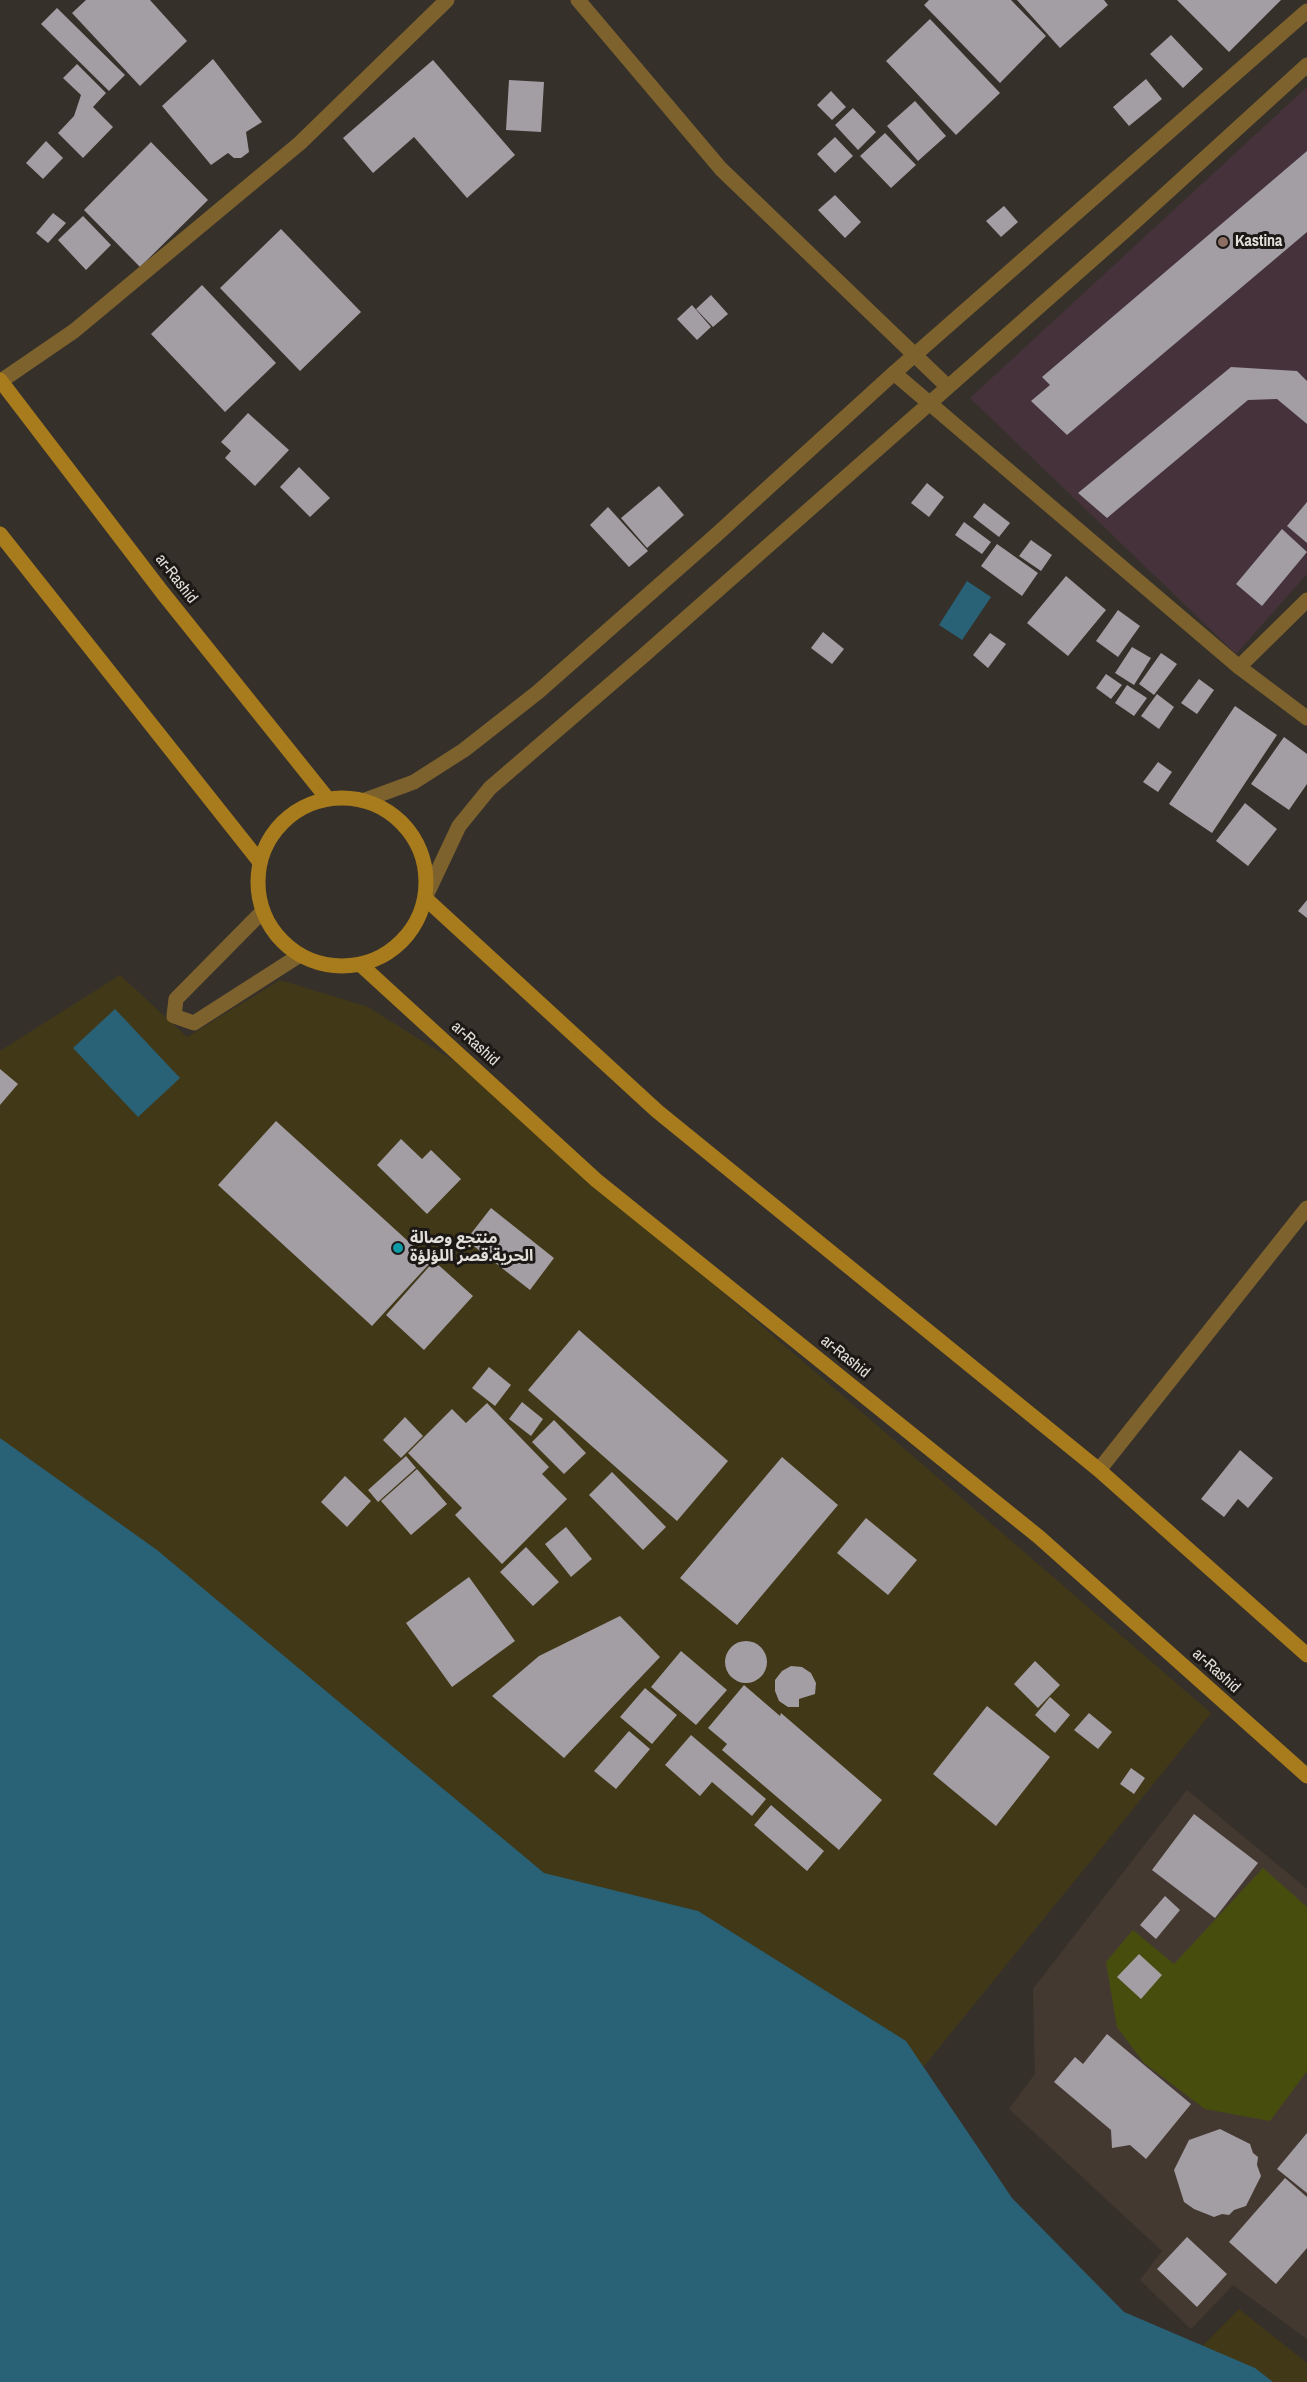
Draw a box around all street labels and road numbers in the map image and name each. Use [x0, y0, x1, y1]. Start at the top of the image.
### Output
street label: ar-Rashid [151, 550, 201, 608]
street label: ar-Rashid [447, 1018, 503, 1070]
street label: ar-Rashid [817, 1331, 873, 1383]
street label: ar-Rashid [1188, 1645, 1244, 1697]

